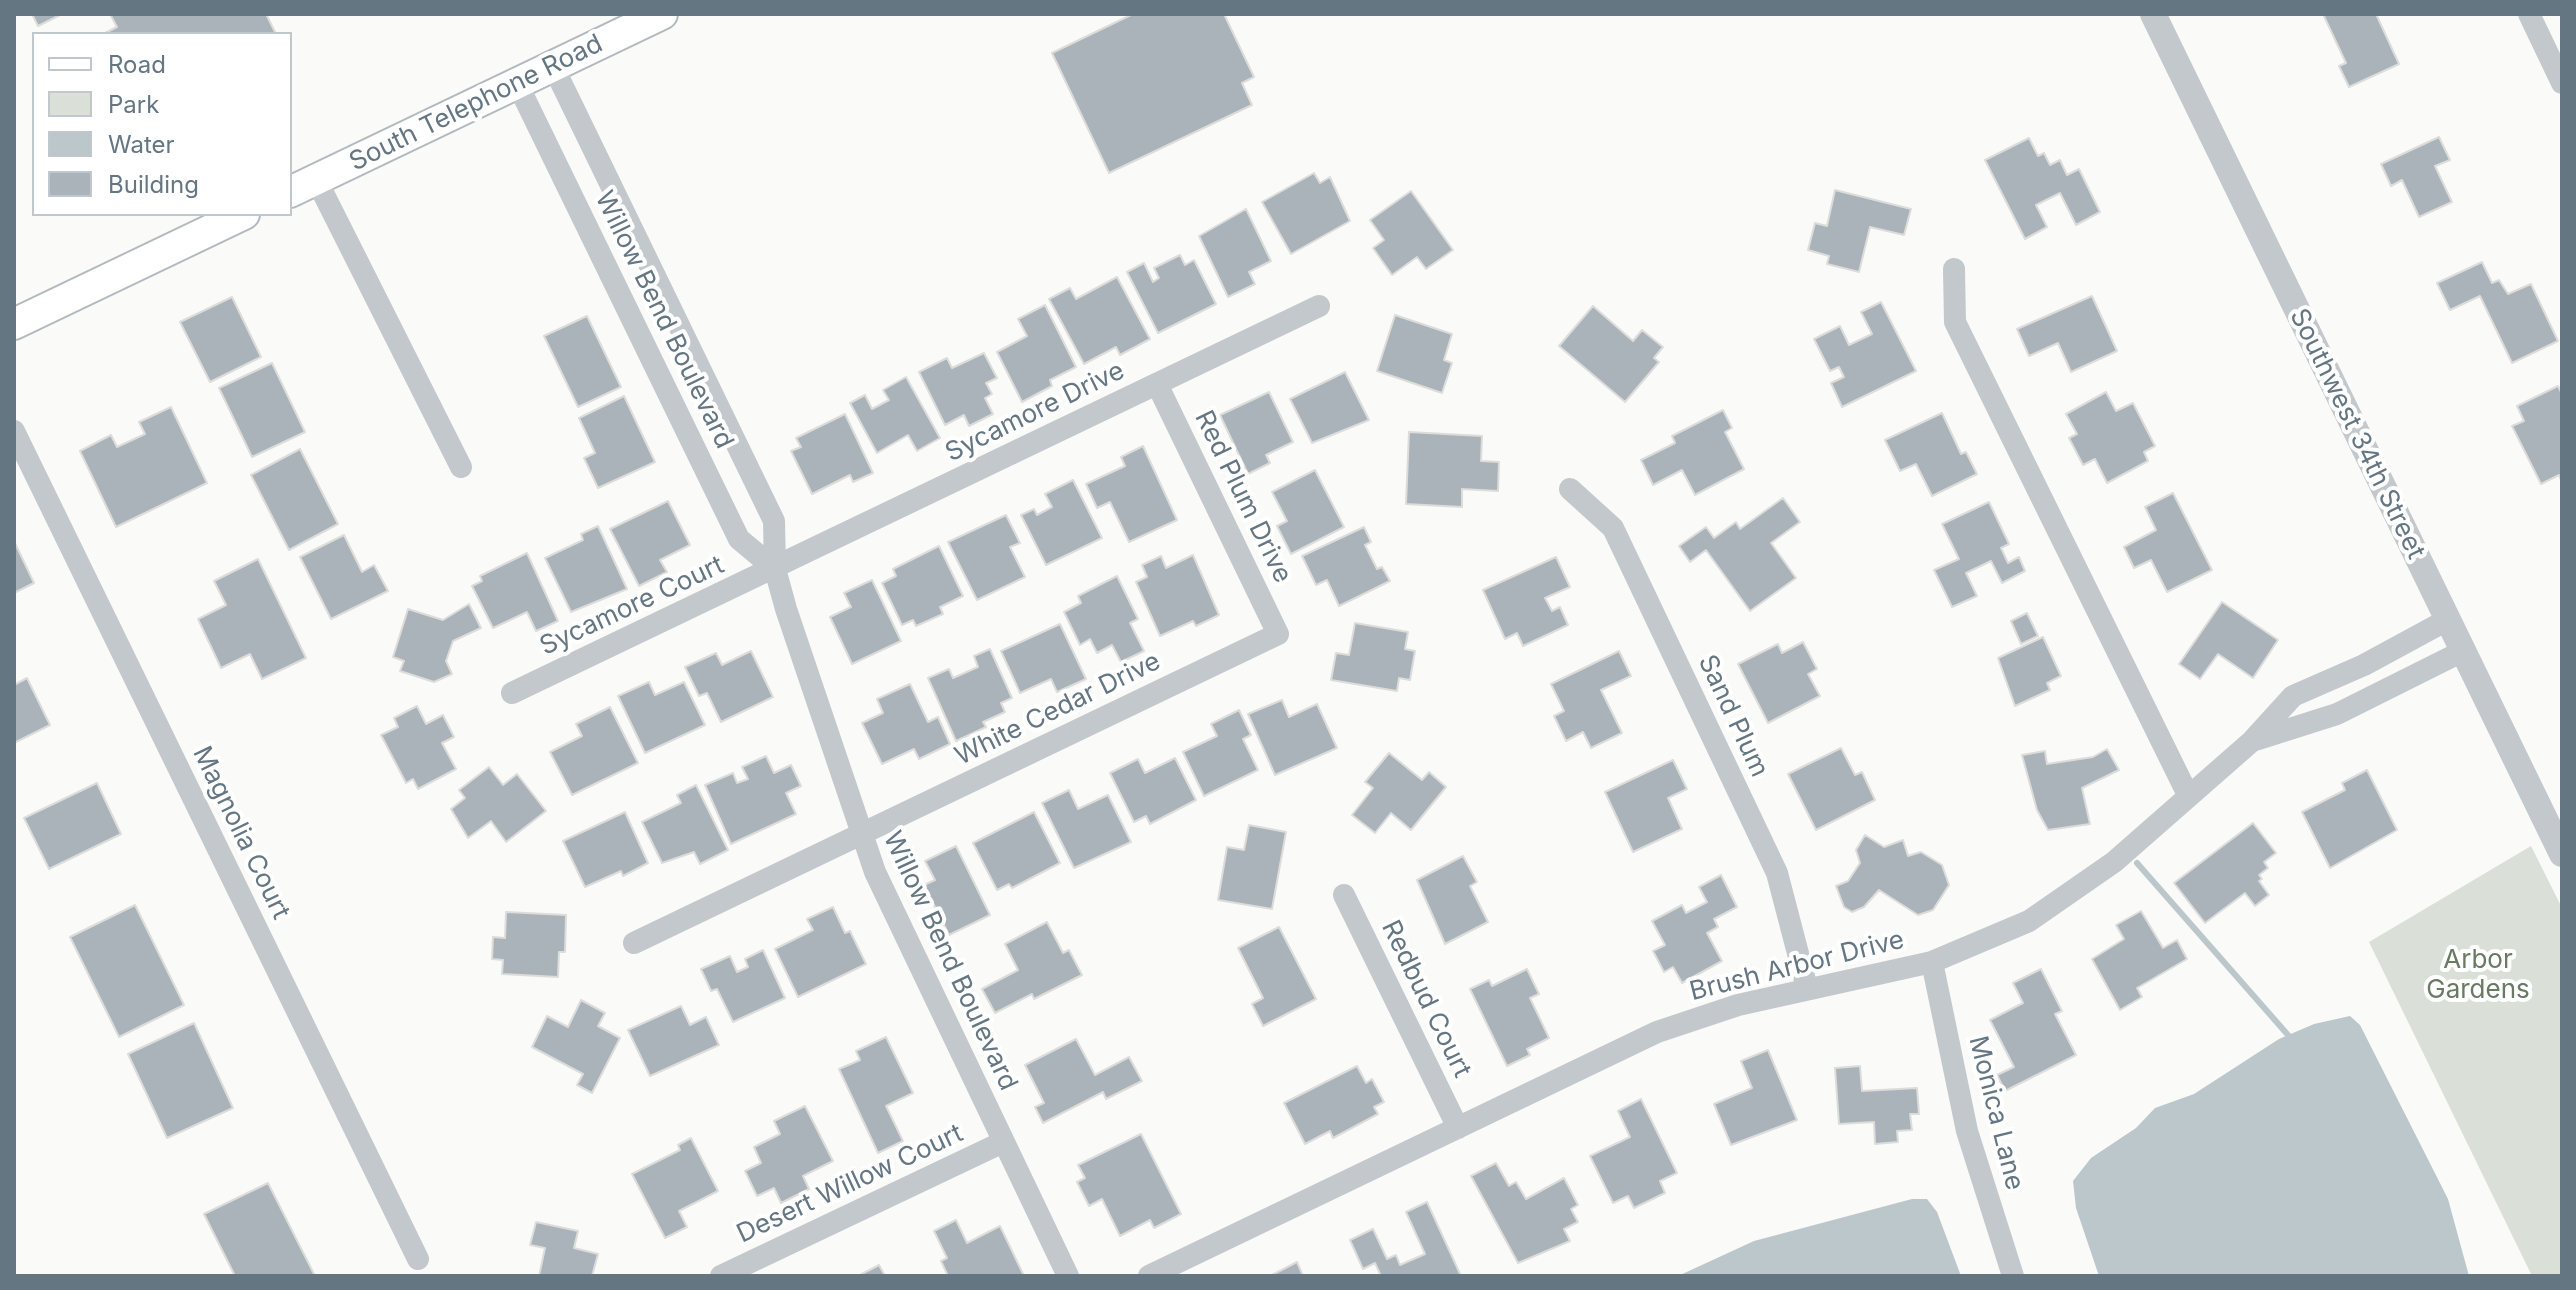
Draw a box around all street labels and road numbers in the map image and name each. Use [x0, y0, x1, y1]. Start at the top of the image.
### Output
street label: South Telephone Road [344, 28, 608, 178]
street label: Willow Bend Boulevard [588, 186, 740, 454]
street label: Southwest 34th Street [2283, 304, 2431, 564]
street label: Sycamore Drive [940, 355, 1130, 469]
street label: Red Plum Drive [1188, 406, 1298, 588]
street label: Sycamore Court [535, 550, 729, 662]
street label: White Cedar Drive [950, 646, 1166, 772]
street label: Sand Plum [1691, 650, 1775, 782]
street label: Magnolia Court [186, 742, 296, 924]
street label: Willow Bend Boulevard [876, 826, 1024, 1096]
street label: Redbud Court [1375, 915, 1477, 1083]
street label: Brush Arbor Drive [1687, 924, 1907, 1008]
street label: Monica Lane [1962, 1033, 2030, 1193]
street label: Desert Willow Court [732, 1118, 968, 1250]

